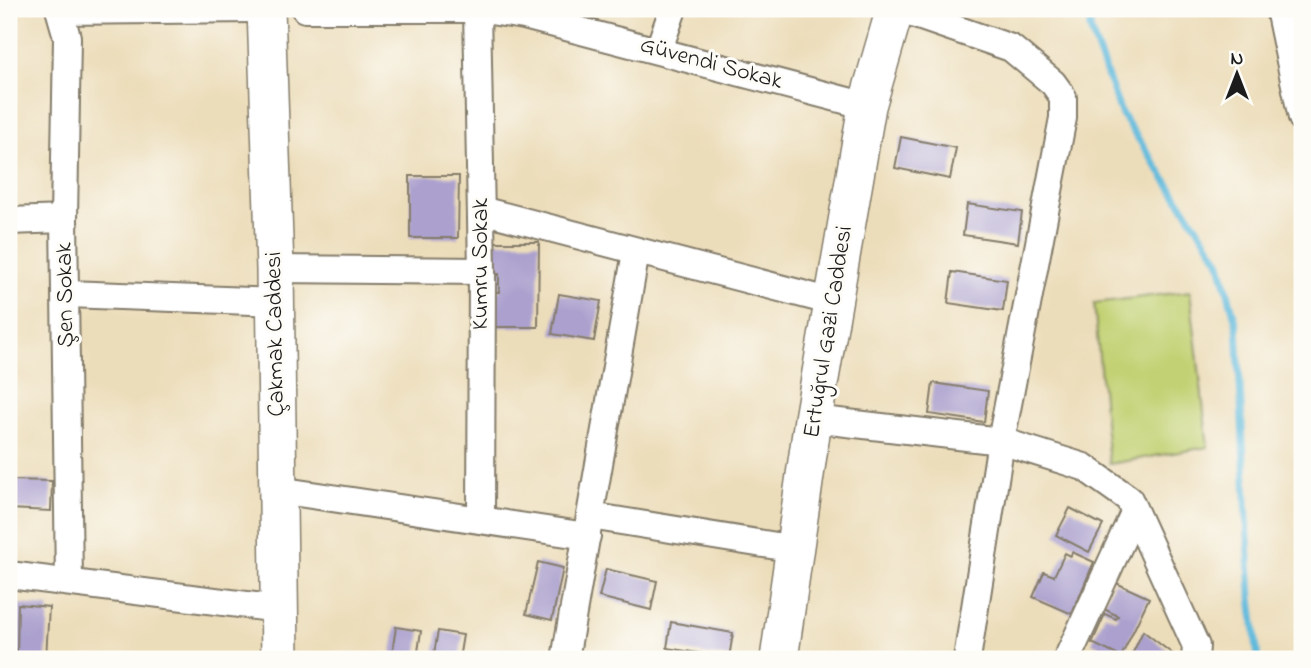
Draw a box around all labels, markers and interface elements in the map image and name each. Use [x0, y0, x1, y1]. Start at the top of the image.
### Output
street label: Güvendi Sokak [636, 28, 787, 100]
north arrow [1202, 38, 1272, 108]
text: N [1231, 46, 1244, 73]
street label: Kumru Sokak [464, 197, 499, 330]
street label: Ertuğrul Gazi Caddesi [795, 223, 863, 441]
street label: Şen Sokak [48, 242, 84, 348]
street label: Çakmak Caddesi [257, 251, 295, 417]

